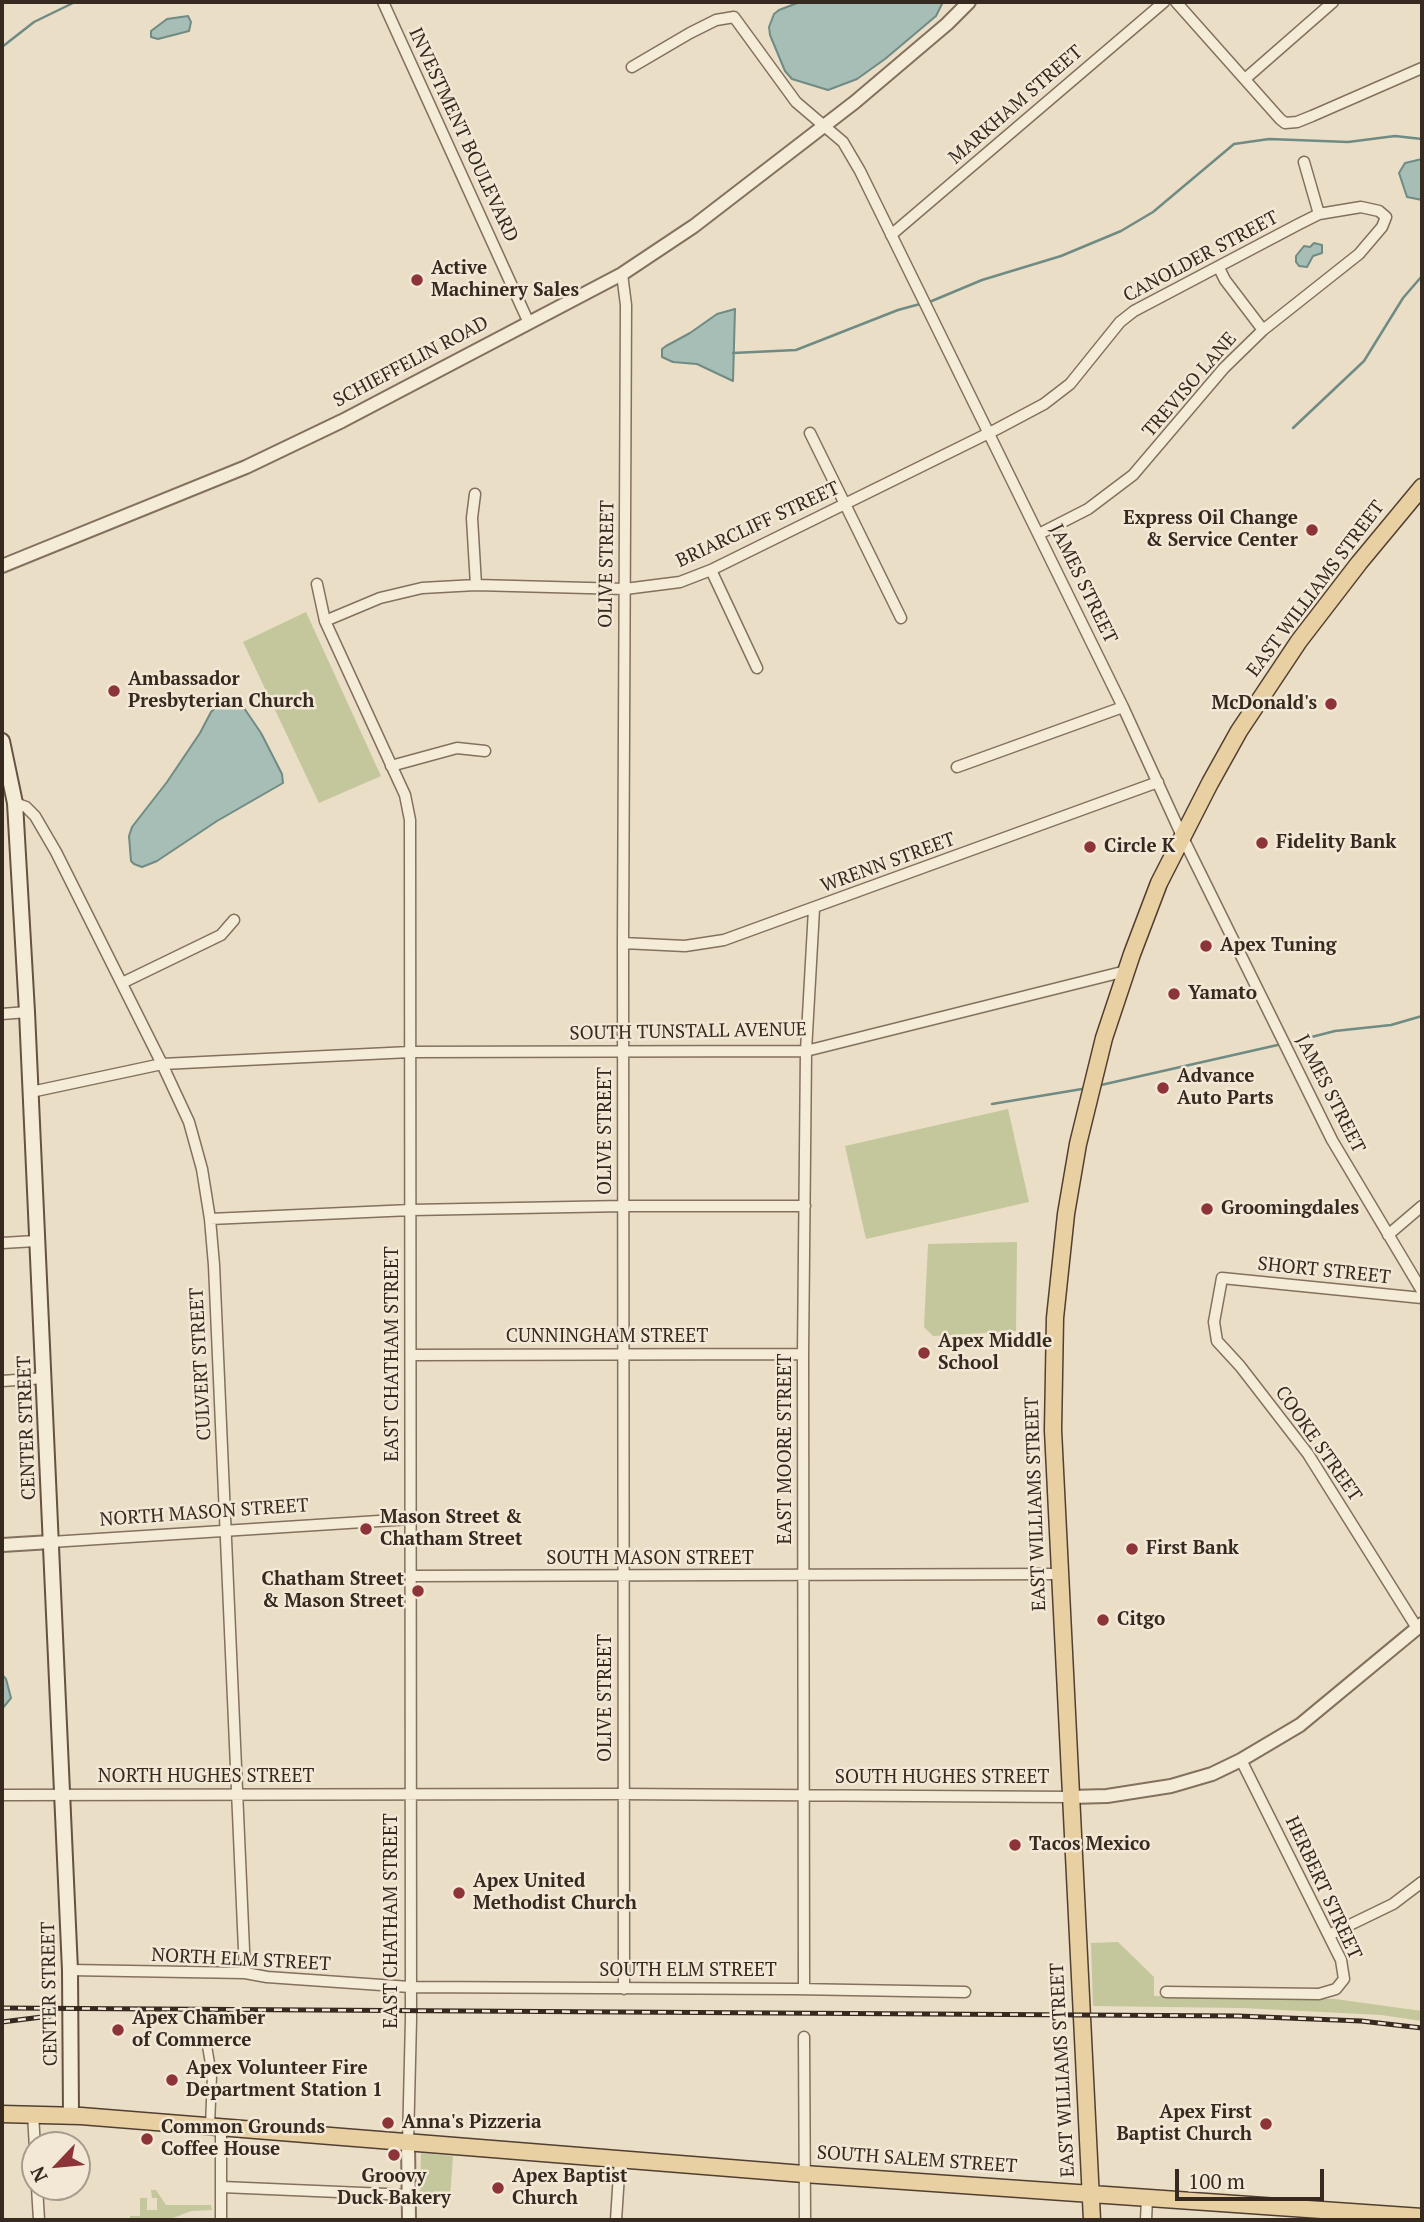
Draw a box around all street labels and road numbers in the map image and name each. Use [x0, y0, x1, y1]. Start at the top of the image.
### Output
street label: INVESTMENT BOULEVARD [403, 24, 523, 246]
street label: MARKHAM STREET [945, 41, 1087, 169]
street label: CANOLDER STREET [1120, 206, 1282, 308]
street label: SCHIEFFELIN ROAD [330, 311, 492, 413]
street label: TREVISO LANE [1138, 328, 1242, 442]
street label: BRIARCLIFF STREET [673, 477, 843, 573]
street label: EAST WILLIAMS STREET [1242, 496, 1390, 682]
street label: OLIVE STREET [594, 500, 620, 628]
street label: JAMES STREET [1044, 521, 1122, 647]
street label: WRENN STREET [818, 828, 958, 898]
street label: SOUTH TUNSTALL AVENUE [569, 1019, 807, 1045]
street label: JAMES STREET [1290, 1031, 1370, 1157]
street label: OLIVE STREET [595, 1067, 617, 1195]
street label: EAST CHATHAM STREET [382, 1246, 404, 1462]
street label: SHORT STREET [1256, 1253, 1392, 1289]
street label: CULVERT STREET [186, 1287, 216, 1441]
street label: CUNNINGHAM STREET [506, 1326, 708, 1348]
street label: EAST MOORE STREET [775, 1354, 797, 1544]
street label: CENTER STREET [13, 1355, 41, 1501]
street label: COOKE STREET [1270, 1382, 1366, 1506]
street label: EAST WILLIAMS STREET [1021, 1396, 1051, 1612]
street label: NORTH MASON STREET [99, 1494, 309, 1532]
street label: SOUTH MASON STREET [546, 1548, 754, 1570]
street label: OLIVE STREET [595, 1634, 617, 1762]
street label: NORTH HUGHES STREET [98, 1766, 314, 1788]
street label: SOUTH HUGHES STREET [835, 1767, 1049, 1789]
street label: EAST CHATHAM STREET [381, 1813, 403, 2029]
street label: HERBERT STREET [1280, 1813, 1366, 1963]
street label: CENTER STREET [37, 1921, 63, 2067]
street label: NORTH ELM STREET [151, 1944, 331, 1976]
street label: SOUTH ELM STREET [599, 1960, 777, 1982]
street label: EAST WILLIAMS STREET [1046, 1962, 1080, 2178]
street label: SOUTH SALEM STREET [816, 2142, 1018, 2178]

